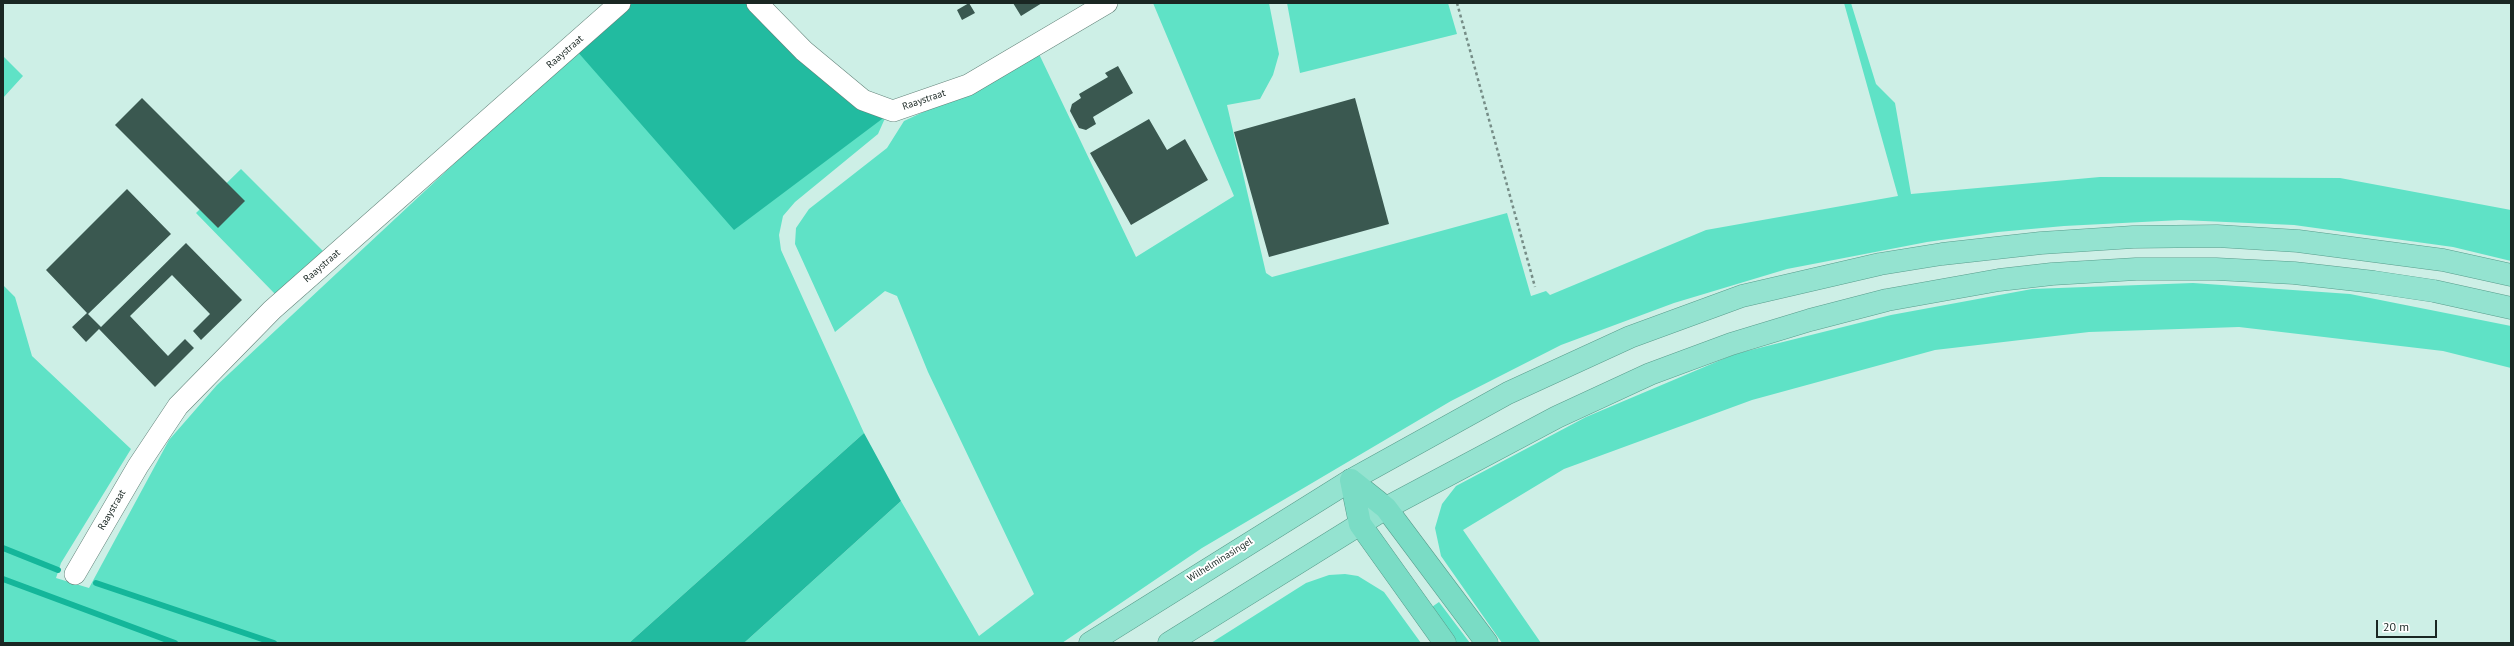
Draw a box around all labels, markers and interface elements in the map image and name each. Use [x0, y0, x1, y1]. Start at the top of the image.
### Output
street label: Raaystraat [544, 33, 586, 71]
street label: Raaystraat [901, 87, 947, 113]
street label: Raaystraat [301, 247, 343, 285]
street label: Raaystraat [96, 488, 128, 532]
street label: Wilhelminasingel [1185, 535, 1255, 585]
scale bar [2378, 612, 2439, 638]
text: 20 m [2383, 619, 2409, 634]

